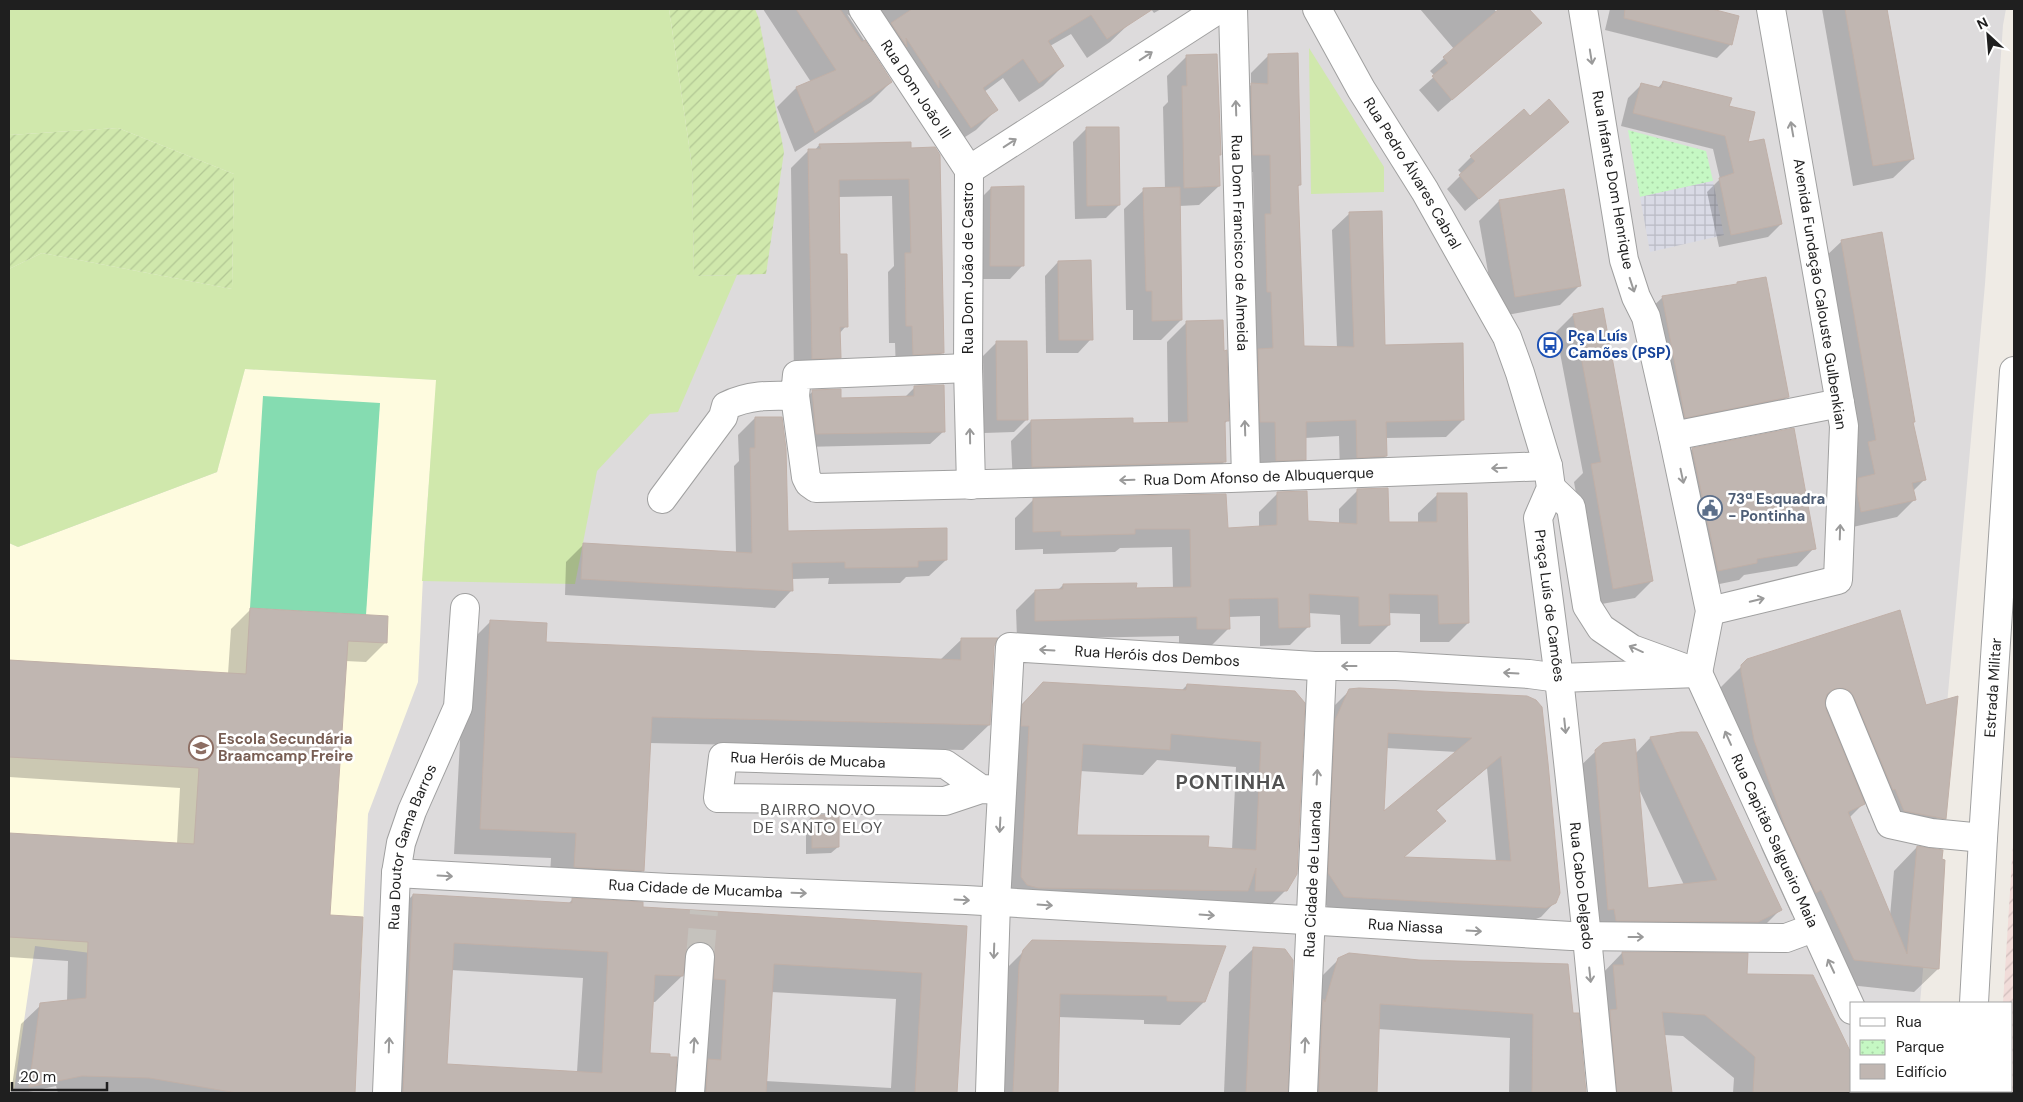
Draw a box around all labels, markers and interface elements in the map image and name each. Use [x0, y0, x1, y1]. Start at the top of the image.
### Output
north arrow [1963, 10, 2013, 60]
text: N [1974, 13, 1991, 34]
street label: Rua Dom João III [876, 36, 956, 142]
one-way arrow [1587, 48, 1597, 64]
one-way arrow [1139, 50, 1153, 60]
street label: Rua Infante Dom Henrique [1587, 89, 1639, 271]
street label: Rua Pedro Álvares Cabral [1359, 94, 1466, 253]
one-way arrow [1231, 101, 1241, 117]
one-way arrow [1787, 121, 1797, 137]
street label: Rua Dom Francisco de Almeida [1226, 135, 1252, 351]
one-way arrow [1002, 138, 1016, 148]
street label: Avenida Fundação Calouste Gulbenkian [1789, 157, 1851, 431]
street label: Rua Dom João de Castro [958, 182, 978, 354]
one-way arrow [1628, 277, 1638, 293]
place label: Pça Luís Camões (PSP) [1568, 326, 1671, 363]
bus stop icon: Pça Luís Camões (PSP) [1537, 332, 1563, 358]
one-way arrow [1240, 421, 1250, 437]
one-way arrow [965, 428, 974, 444]
street label: Rua Dom Afonso de Albuquerque [1143, 463, 1374, 490]
one-way arrow [1491, 463, 1507, 472]
one-way arrow [1678, 468, 1687, 484]
one-way arrow [1119, 475, 1136, 485]
place label: 73ª Esquadra - Pontinha [1728, 489, 1825, 526]
public building icon: 73ª Esquadra - Pontinha [1697, 495, 1723, 521]
one-way arrow [1836, 524, 1845, 540]
street label: Praça Luís de Camões [1530, 528, 1569, 683]
one-way arrow [1749, 595, 1765, 604]
street label: Estrada Militar [1980, 637, 2006, 738]
street label: Rua Heróis dos Dembos [1074, 641, 1241, 671]
one-way arrow [1629, 644, 1644, 654]
one-way arrow [1039, 645, 1055, 654]
one-way arrow [1341, 661, 1357, 671]
one-way arrow [1503, 668, 1519, 677]
one-way arrow [1560, 718, 1570, 734]
place label: Escola Secundária Braamcamp Freire [218, 729, 353, 766]
one-way arrow [1722, 731, 1732, 746]
school or university icon: Escola Secundária Braamcamp Freire [188, 735, 214, 761]
street label: Rua Heróis de Mucaba [730, 747, 886, 773]
street label: Rua Capitão Salgueiro Maia [1726, 751, 1823, 931]
street label: Rua Doutor Gama Barros [384, 761, 441, 930]
district label: PONTINHA [1176, 769, 1286, 795]
one-way arrow [1312, 770, 1322, 786]
district label: BAIRRO NOVO DE SANTO ELOY [753, 799, 883, 838]
street label: Rua Cidade de Luanda [1299, 801, 1326, 958]
one-way arrow [995, 817, 1004, 833]
street label: Rua Cabo Delgado [1565, 821, 1598, 951]
one-way arrow [436, 871, 452, 880]
street label: Rua Cidade de Mucamba [608, 875, 783, 903]
one-way arrow [791, 889, 807, 898]
one-way arrow [953, 895, 969, 905]
one-way arrow [1036, 900, 1052, 909]
one-way arrow [1199, 910, 1215, 919]
street label: Rua Niassa [1367, 914, 1444, 938]
one-way arrow [1466, 926, 1482, 935]
one-way arrow [1628, 932, 1644, 942]
one-way arrow [990, 942, 999, 958]
one-way arrow [1826, 959, 1835, 974]
one-way arrow [1586, 967, 1595, 983]
legend [1850, 1002, 2013, 1092]
text: Rua [1896, 1012, 1922, 1032]
one-way arrow [384, 1037, 394, 1053]
one-way arrow [689, 1037, 698, 1053]
one-way arrow [1300, 1037, 1309, 1053]
text: Parque [1896, 1037, 1944, 1057]
scale bar [12, 1060, 108, 1092]
text: Edifício [1896, 1062, 1947, 1082]
text: 20 m [20, 1067, 56, 1087]

